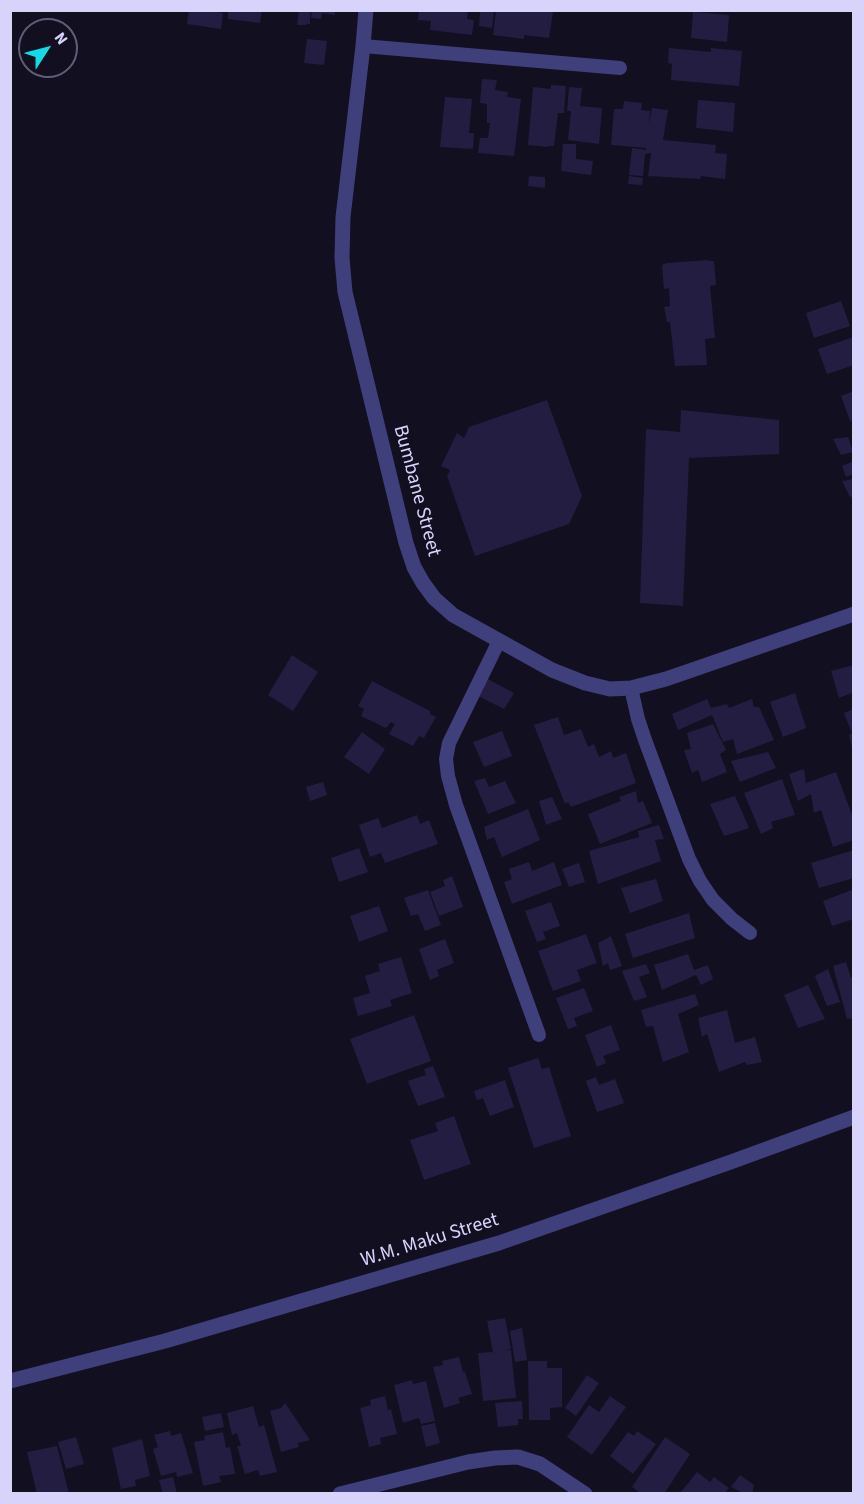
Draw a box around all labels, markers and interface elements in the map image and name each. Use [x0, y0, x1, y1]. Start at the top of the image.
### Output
north arrow [18, 18, 78, 78]
text: N [49, 28, 73, 49]
street label: Bumbane Street [387, 423, 445, 559]
street label: W.M. Maku Street [358, 1209, 502, 1273]

